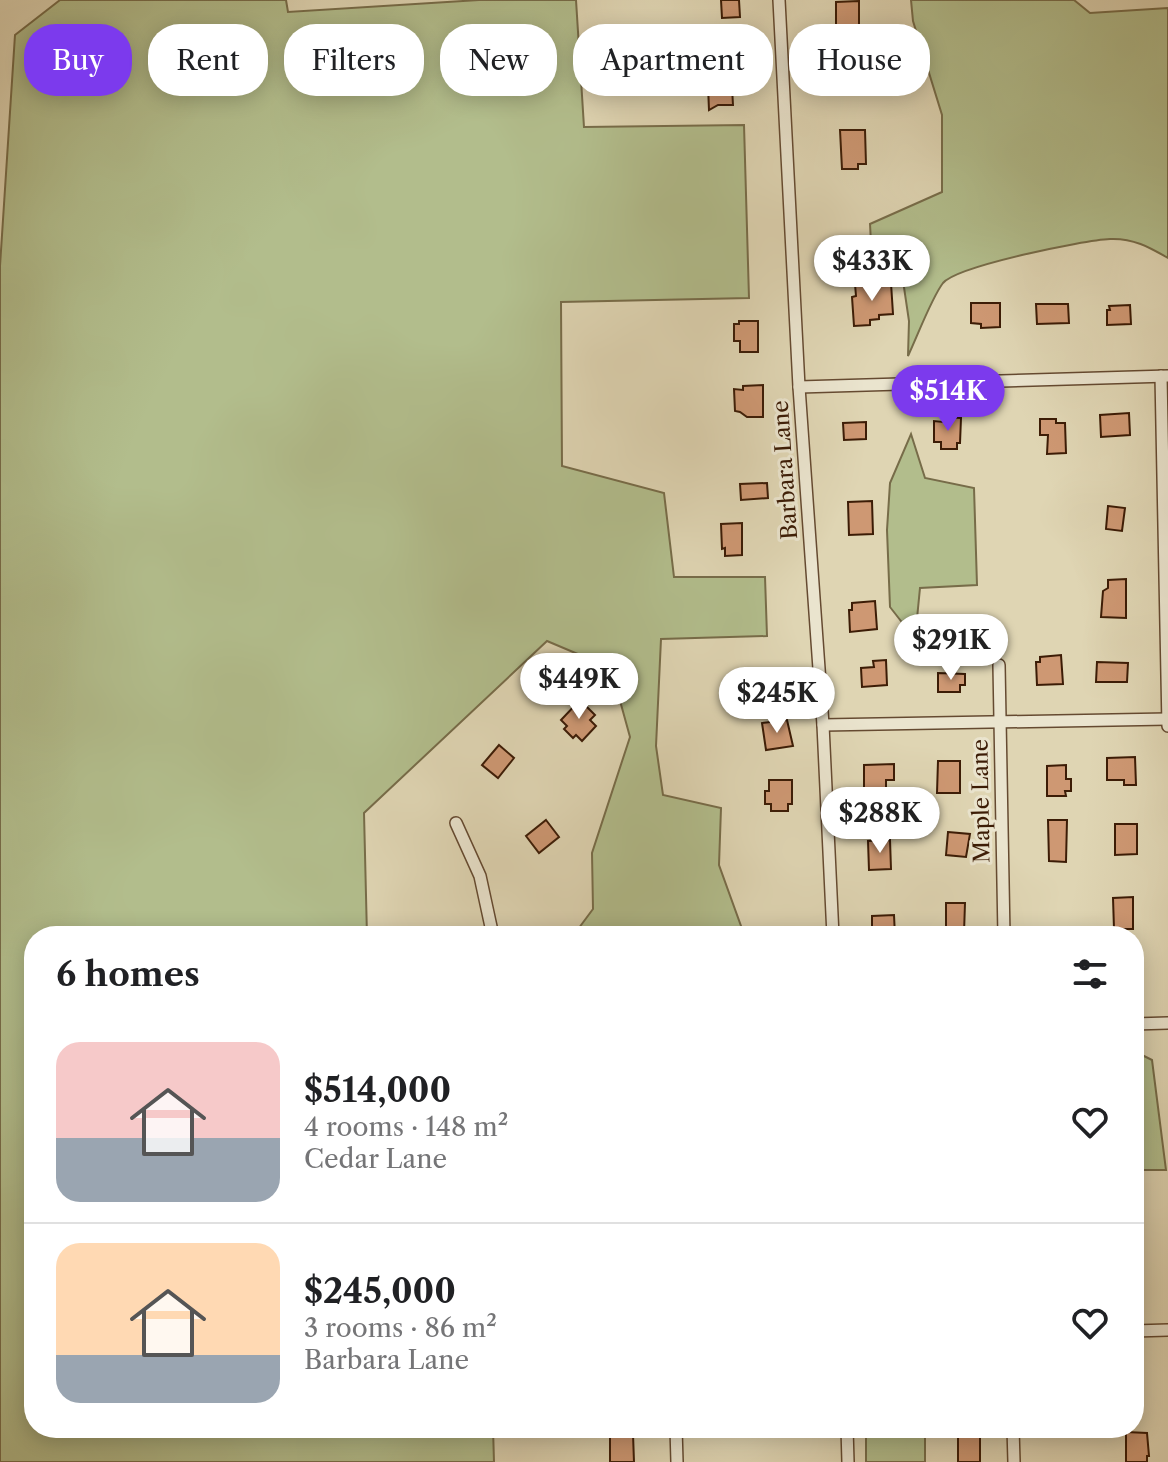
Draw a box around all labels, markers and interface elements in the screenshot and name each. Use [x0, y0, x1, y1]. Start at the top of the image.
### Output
chip: Buy [24, 24, 132, 96]
chip: Rent [148, 24, 268, 96]
chip: Filters [284, 24, 424, 96]
chip: New [440, 24, 557, 96]
chip: Apartment [573, 24, 773, 96]
chip: House [789, 24, 930, 96]
pin: $433K [816, 235, 928, 303]
text: $433K [832, 245, 912, 277]
pin: $514K [892, 365, 1004, 433]
text: $514K [910, 375, 986, 407]
street label: Barbara Lane [767, 399, 803, 541]
pin: $291K [895, 614, 1007, 682]
text: $291K [912, 624, 990, 656]
pin: $449K [523, 653, 635, 721]
text: $449K [538, 663, 620, 695]
pin: $245K [721, 667, 833, 735]
text: $245K [737, 677, 817, 709]
street label: Maple Lane [966, 739, 996, 863]
pin: $288K [824, 787, 936, 855]
text: $288K [839, 797, 921, 829]
icon: filters [1068, 952, 1112, 996]
text: 6 homes [56, 953, 200, 995]
text: $514,000 [304, 1069, 451, 1111]
icon: home [120, 1074, 216, 1170]
icon: heart [1068, 1100, 1112, 1144]
text: 4 rooms · 148 m² [304, 1111, 508, 1143]
text: Cedar Lane [304, 1143, 447, 1175]
text: $245,000 [304, 1270, 456, 1312]
icon: home [120, 1275, 216, 1371]
icon: heart [1068, 1301, 1112, 1345]
text: 3 rooms · 86 m² [304, 1312, 497, 1344]
text: Barbara Lane [304, 1344, 469, 1376]

